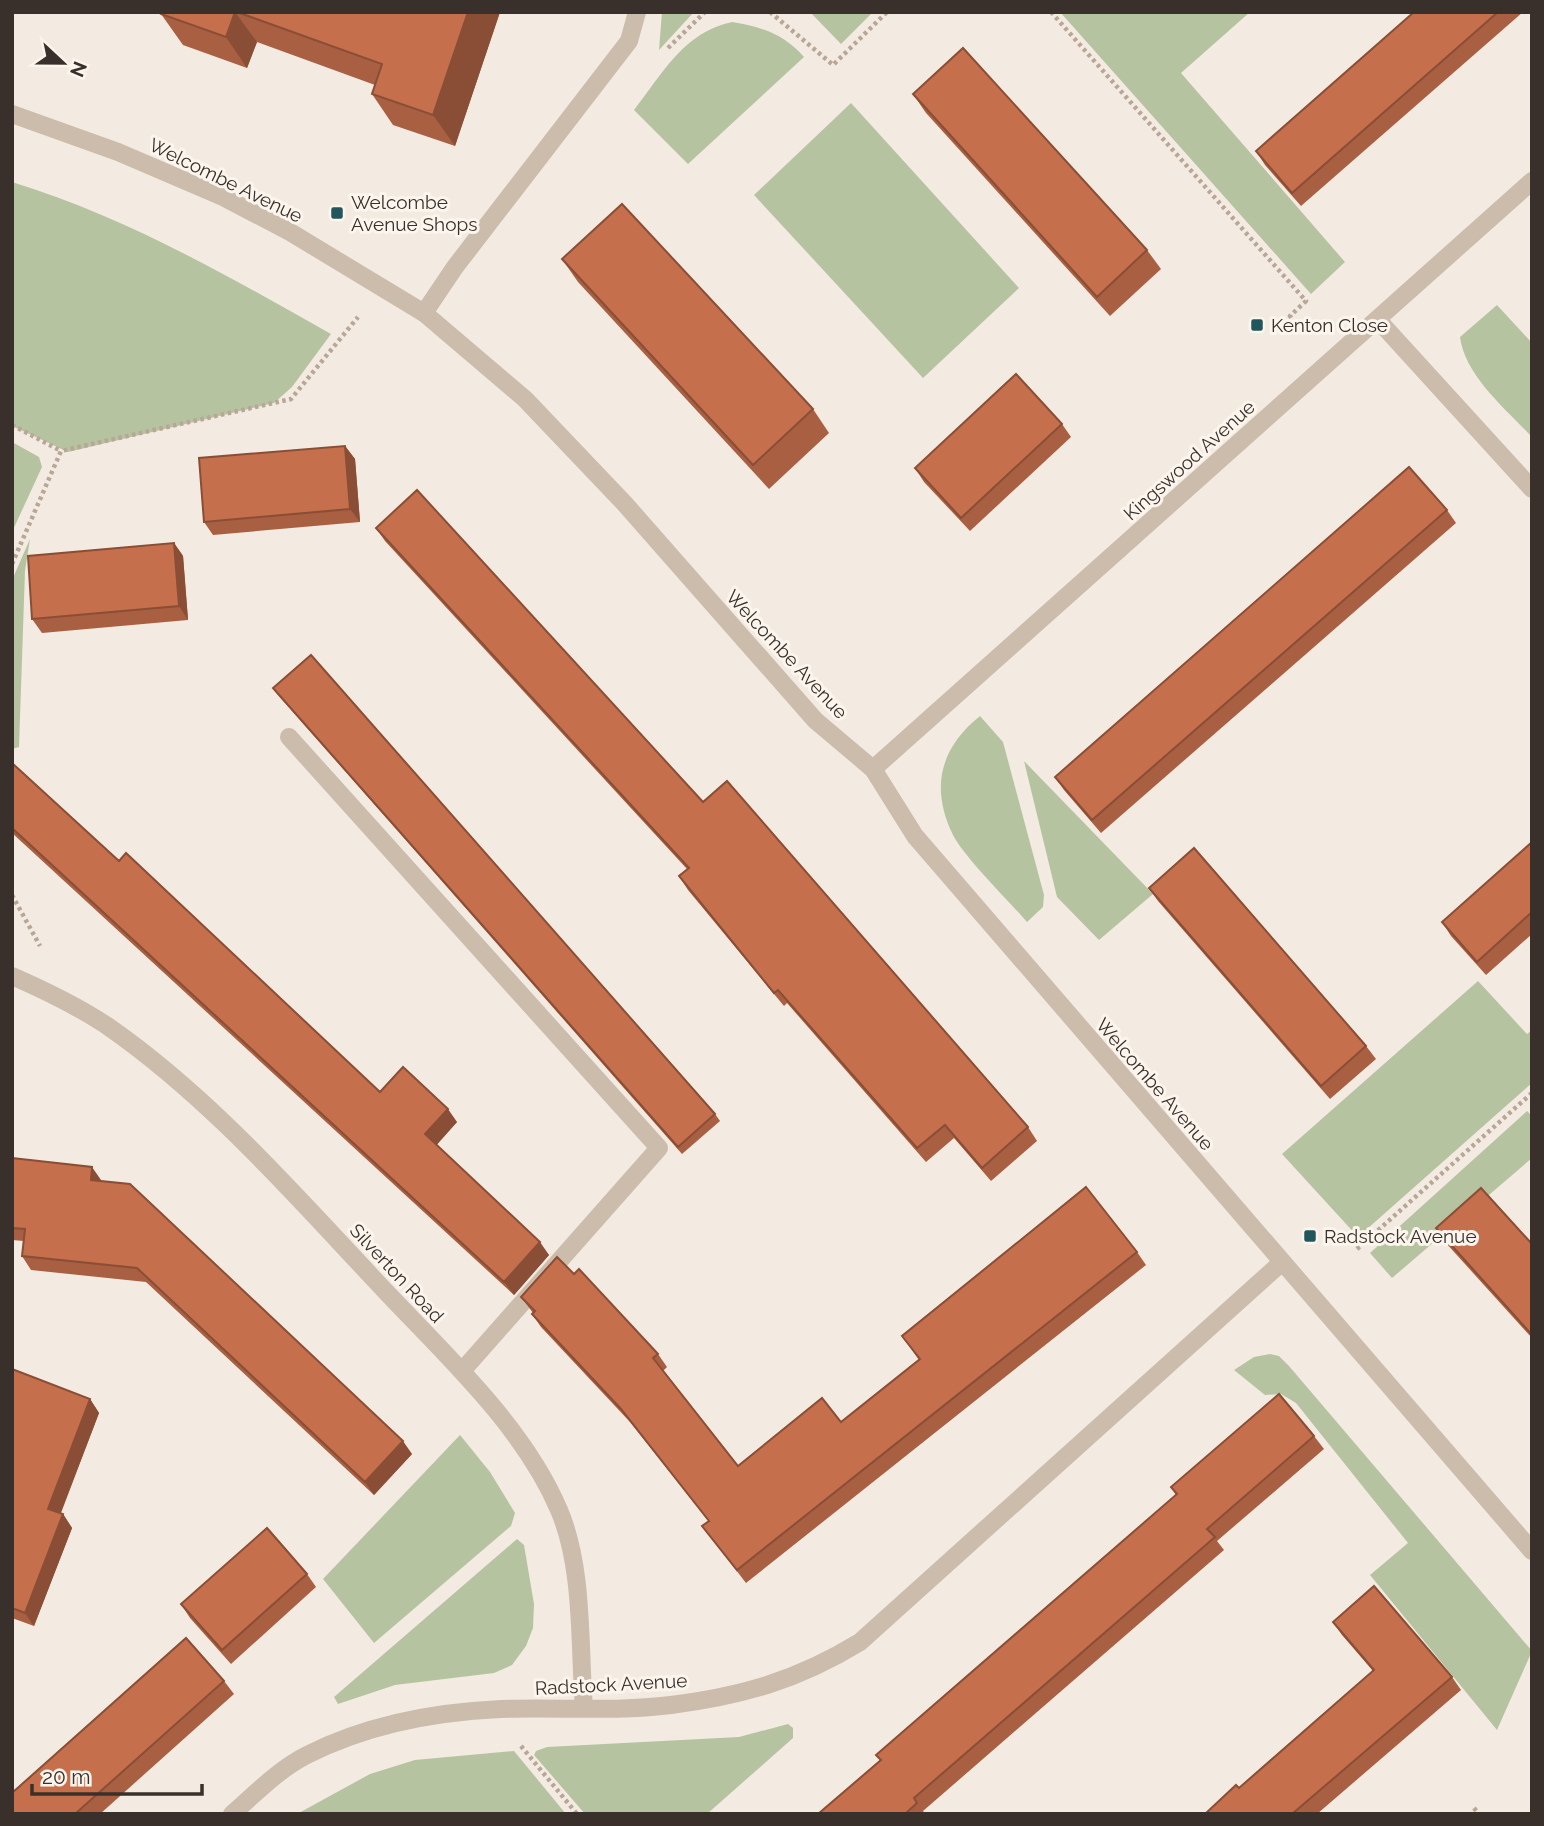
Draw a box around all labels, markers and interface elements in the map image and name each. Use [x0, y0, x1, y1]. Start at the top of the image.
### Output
north arrow [28, 28, 98, 98]
text: N [66, 59, 92, 80]
street label: Welcombe Avenue [146, 133, 306, 227]
place label: Welcombe Avenue Shops [351, 191, 477, 235]
marker: Welcombe Avenue Shops [329, 205, 345, 221]
place label: Kenton Close [1271, 314, 1388, 336]
marker: Kenton Close [1249, 317, 1265, 333]
street label: Kingswood Avenue [1119, 395, 1259, 525]
street label: Welcombe Avenue [722, 585, 852, 723]
street label: Welcombe Avenue [1092, 1013, 1218, 1155]
street label: Silverton Road [346, 1219, 448, 1327]
place label: Radstock Avenue [1324, 1225, 1477, 1247]
marker: Radstock Avenue [1302, 1228, 1318, 1244]
street label: Radstock Avenue [534, 1669, 688, 1699]
scale bar [32, 1752, 201, 1796]
text: 20 m [42, 1764, 90, 1789]

